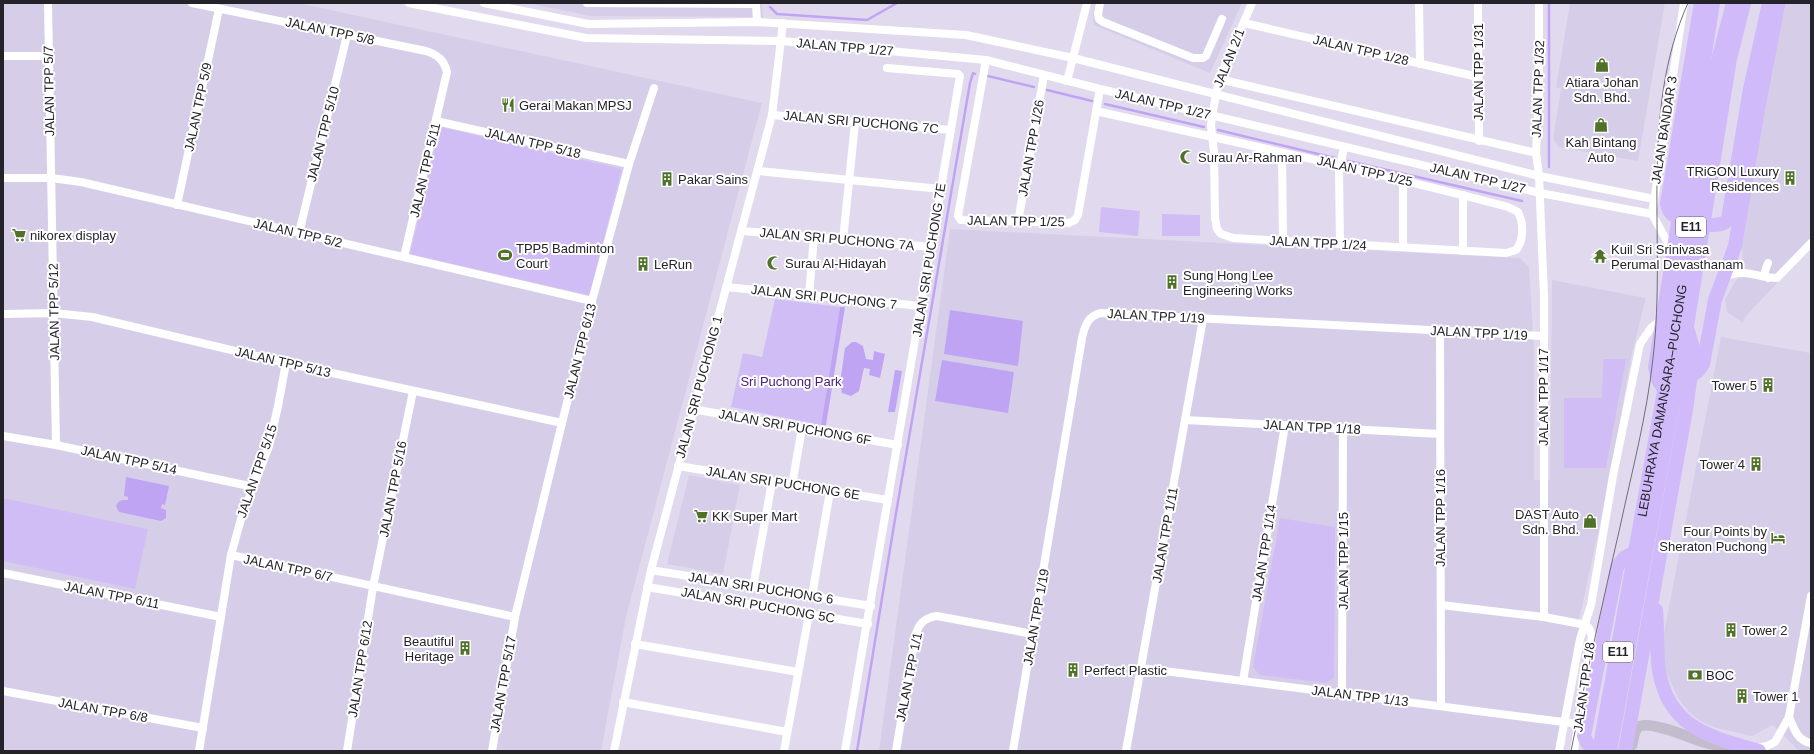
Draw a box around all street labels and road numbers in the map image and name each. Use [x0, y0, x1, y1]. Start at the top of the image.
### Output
street label: JALAN TPP 5/8 [284, 14, 376, 48]
street label: JALAN TPP 1/31 [1471, 23, 1486, 121]
street label: JALAN 2/1 [1210, 26, 1248, 90]
street label: JALAN TPP 1/28 [1312, 32, 1410, 68]
street label: JALAN TPP 1/27 [796, 35, 894, 59]
street label: JALAN TPP 1/32 [1529, 40, 1547, 138]
street label: JALAN TPP 5/7 [41, 46, 57, 136]
street label: JALAN TPP 5/9 [181, 61, 215, 153]
street label: JALAN BANDAR 3 [1648, 75, 1680, 185]
street label: JALAN TPP 5/10 [304, 85, 342, 183]
street label: JALAN TPP 1/27 [1114, 86, 1212, 122]
street label: JALAN TPP 1/26 [1015, 99, 1047, 197]
street label: JALAN SRI PUCHONG 7C [783, 108, 939, 136]
street label: JALAN TPP 5/11 [407, 121, 443, 219]
street label: JALAN TPP 5/18 [484, 125, 582, 161]
street label: JALAN TPP 1/25 [1316, 153, 1414, 189]
street label: JALAN TPP 1/27 [1429, 160, 1527, 196]
street label: JALAN SRI PUCHONG 7E [909, 182, 949, 338]
street label: JALAN TPP 1/25 [967, 213, 1065, 229]
street label: JALAN TPP 5/2 [252, 216, 344, 250]
road number: E11 [1676, 217, 1706, 237]
street label: JALAN SRI PUCHONG 7A [759, 225, 915, 253]
street label: JALAN TPP 1/24 [1269, 233, 1367, 253]
street label: JALAN TPP 5/12 [46, 263, 62, 361]
street label: JALAN SRI PUCHONG 7 [750, 282, 898, 312]
street label: LEBUHRAYA DAMANSARA–PUCHONG [1634, 283, 1689, 518]
street label: JALAN TPP 6/13 [561, 302, 599, 400]
street label: JALAN TPP 1/19 [1107, 306, 1205, 326]
street label: JALAN SRI PUCHONG 1 [673, 314, 725, 460]
street label: JALAN TPP 1/19 [1430, 323, 1528, 343]
street label: JALAN TPP 5/13 [234, 344, 332, 380]
street label: JALAN TPP 1/17 [1536, 348, 1551, 446]
street label: JALAN SRI PUCHONG 6F [718, 406, 872, 448]
street label: JALAN TPP 1/18 [1263, 417, 1361, 437]
street label: JALAN TPP 5/15 [234, 422, 280, 520]
street label: JALAN TPP 5/16 [376, 440, 410, 538]
street label: JALAN TPP 5/14 [80, 442, 178, 478]
street label: JALAN SRI PUCHONG 6E [705, 463, 861, 503]
street label: JALAN TPP 1/16 [1433, 469, 1448, 567]
street label: JALAN TPP 1/11 [1149, 486, 1181, 584]
street label: JALAN TPP 1/14 [1249, 504, 1279, 602]
street label: JALAN TPP 1/15 [1336, 512, 1351, 610]
street label: JALAN TPP 6/7 [242, 551, 334, 585]
street label: JALAN TPP 1/19 [1020, 568, 1052, 666]
street label: JALAN SRI PUCHONG 6 [687, 569, 835, 607]
street label: JALAN TPP 6/11 [63, 578, 161, 612]
street label: JALAN SRI PUCHONG 5C [680, 584, 836, 626]
street label: JALAN TPP 6/12 [345, 620, 375, 718]
street label: JALAN TPP 1/1 [893, 631, 925, 723]
street label: JALAN TPP 5/17 [487, 635, 519, 733]
street label: JALAN TPP 1/8 [1570, 641, 1598, 733]
road number: E11 [1603, 642, 1633, 662]
street label: JALAN TPP 1/13 [1311, 683, 1409, 709]
street label: JALAN TPP 6/8 [57, 695, 149, 725]

